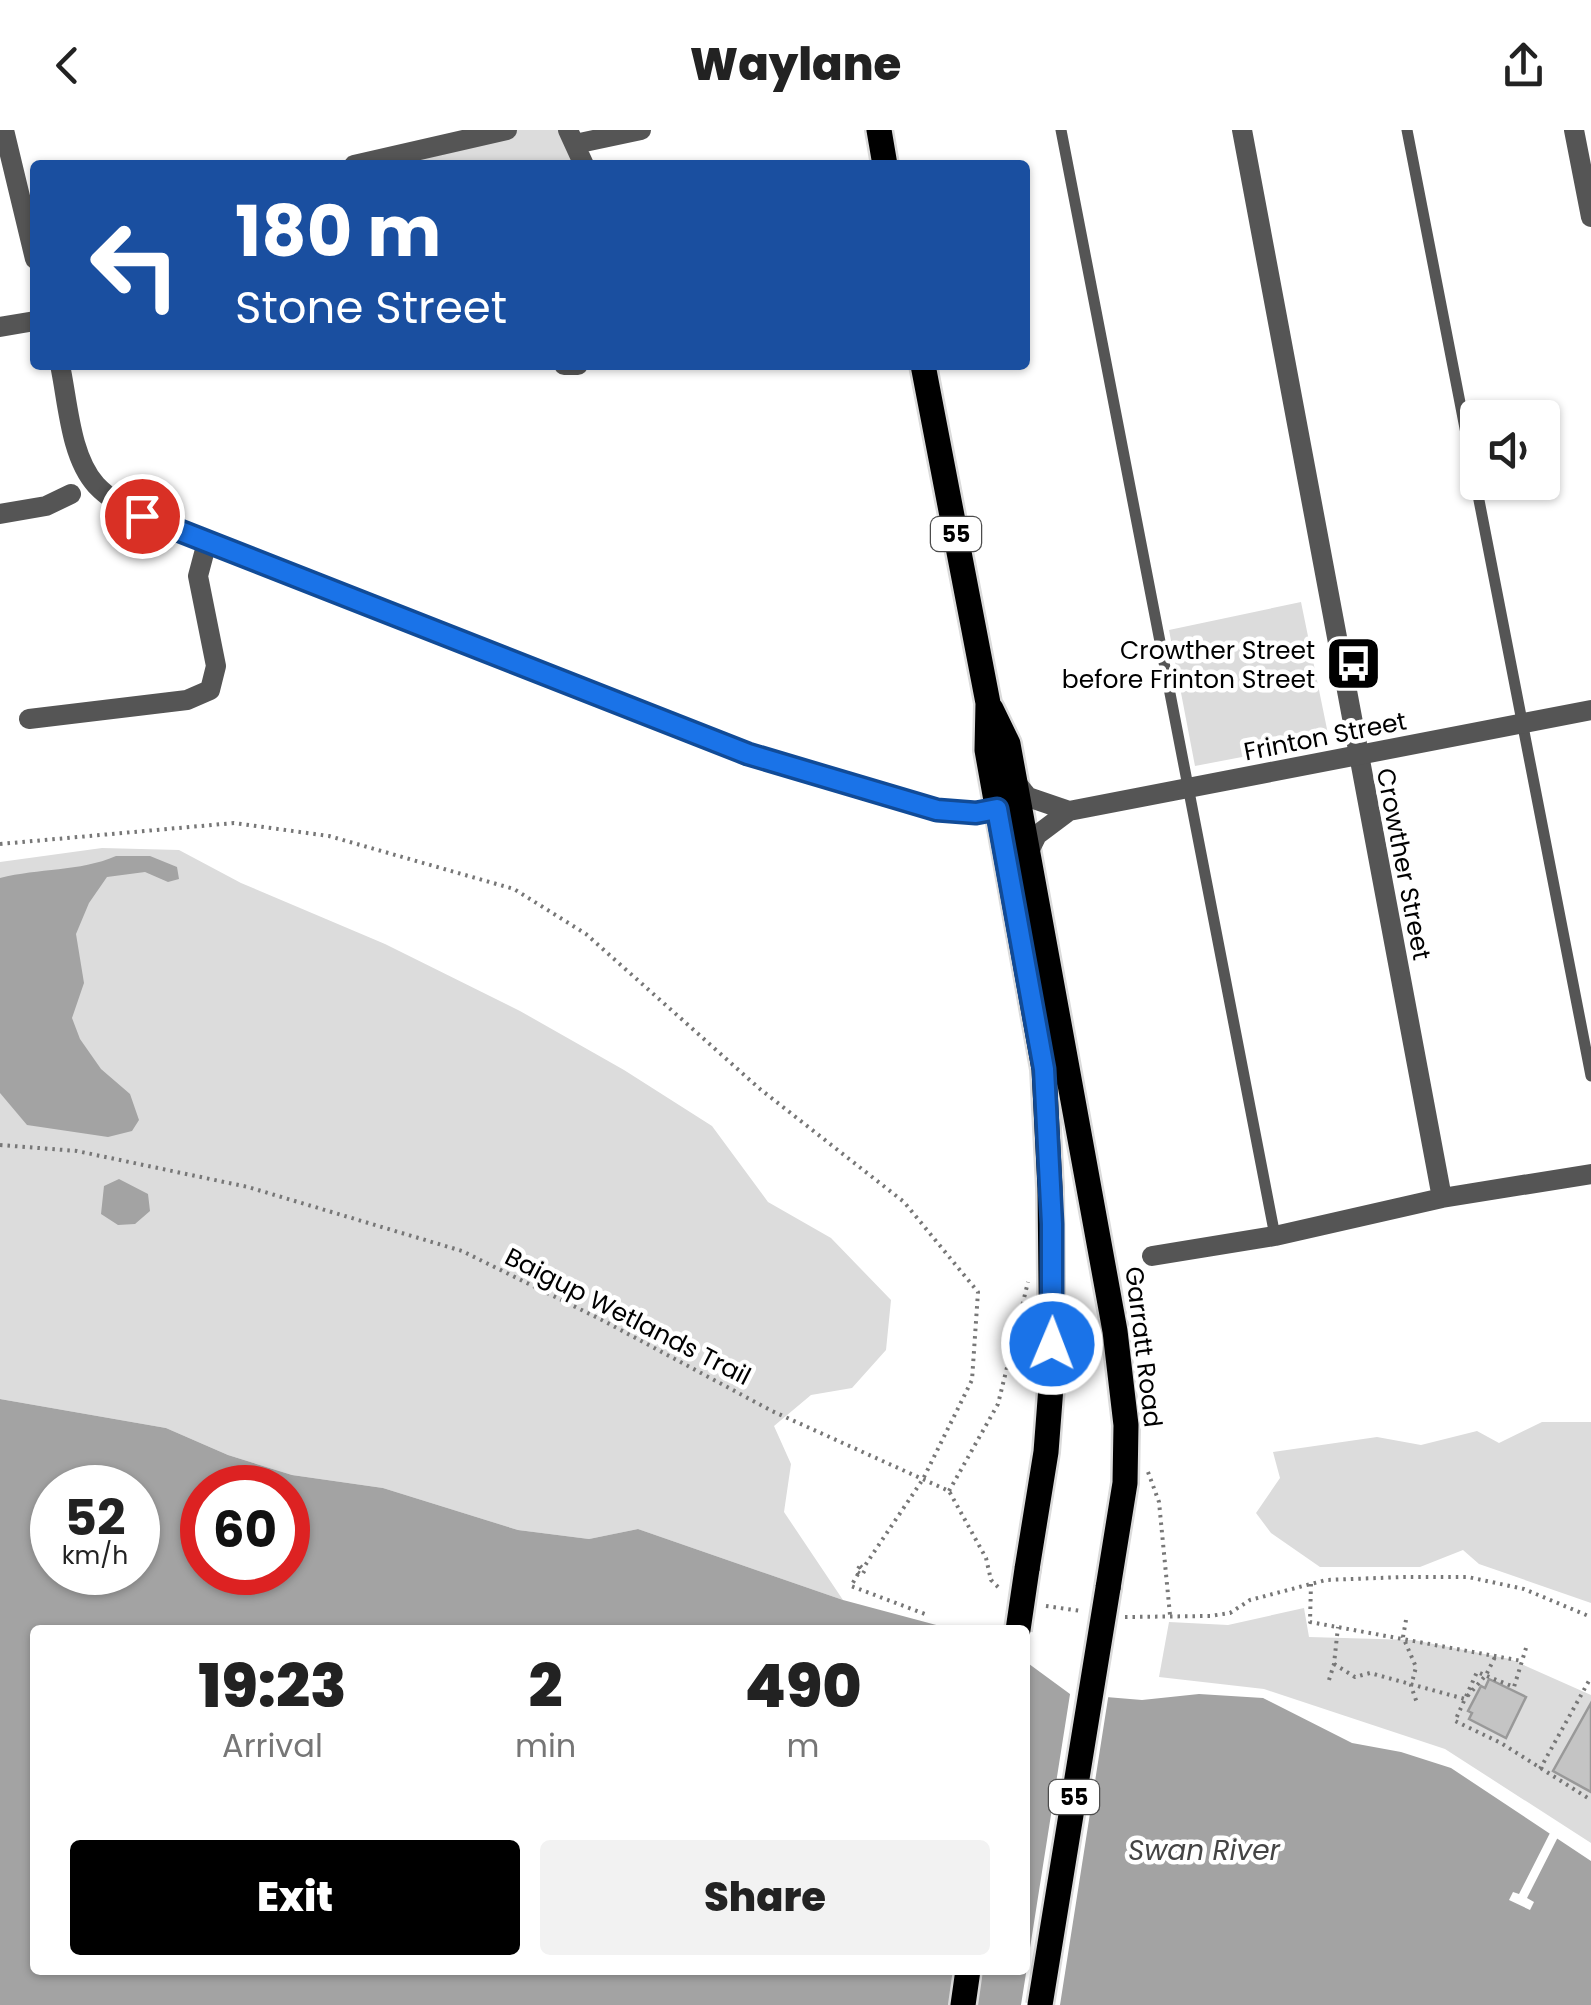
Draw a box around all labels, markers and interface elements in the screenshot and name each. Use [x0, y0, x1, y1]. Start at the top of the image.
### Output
text: Waylane [690, 33, 901, 96]
icon: back [40, 38, 95, 93]
icon: share [1496, 38, 1551, 93]
text: 180 m [235, 182, 441, 281]
icon: left [70, 200, 200, 330]
text: Stone Street [235, 276, 507, 339]
map controls [1460, 400, 1560, 500]
button: sound [1460, 400, 1560, 500]
pin [100, 474, 185, 559]
icon: arrive [115, 489, 170, 544]
road number: 55 [931, 517, 981, 551]
place label: Crowther Street before Frinton Street [1062, 633, 1315, 697]
bus stop icon: Crowther Street before Frinton Street [1324, 634, 1384, 694]
street label: Frinton Street [1241, 704, 1409, 769]
street label: Crowther Street [1368, 765, 1439, 963]
street label: Baigup Wetlands Trail [499, 1239, 757, 1394]
street label: Garratt Road [1116, 1265, 1171, 1429]
position arrow [1000, 1292, 1104, 1396]
speed limit sign: 60 [180, 1465, 310, 1595]
text: 52 [64, 1482, 126, 1553]
text: km/h [62, 1538, 128, 1573]
text: 19:23 [198, 1644, 347, 1728]
text: 2 [529, 1644, 563, 1728]
text: 490 [744, 1644, 862, 1728]
text: Arrival [222, 1723, 323, 1768]
text: min [515, 1723, 576, 1768]
text: m [787, 1723, 820, 1768]
road number: 55 [1049, 1780, 1099, 1814]
water label: Swan River [1128, 1831, 1280, 1870]
button: Exit [70, 1840, 520, 1955]
button: Share [540, 1840, 990, 1955]

